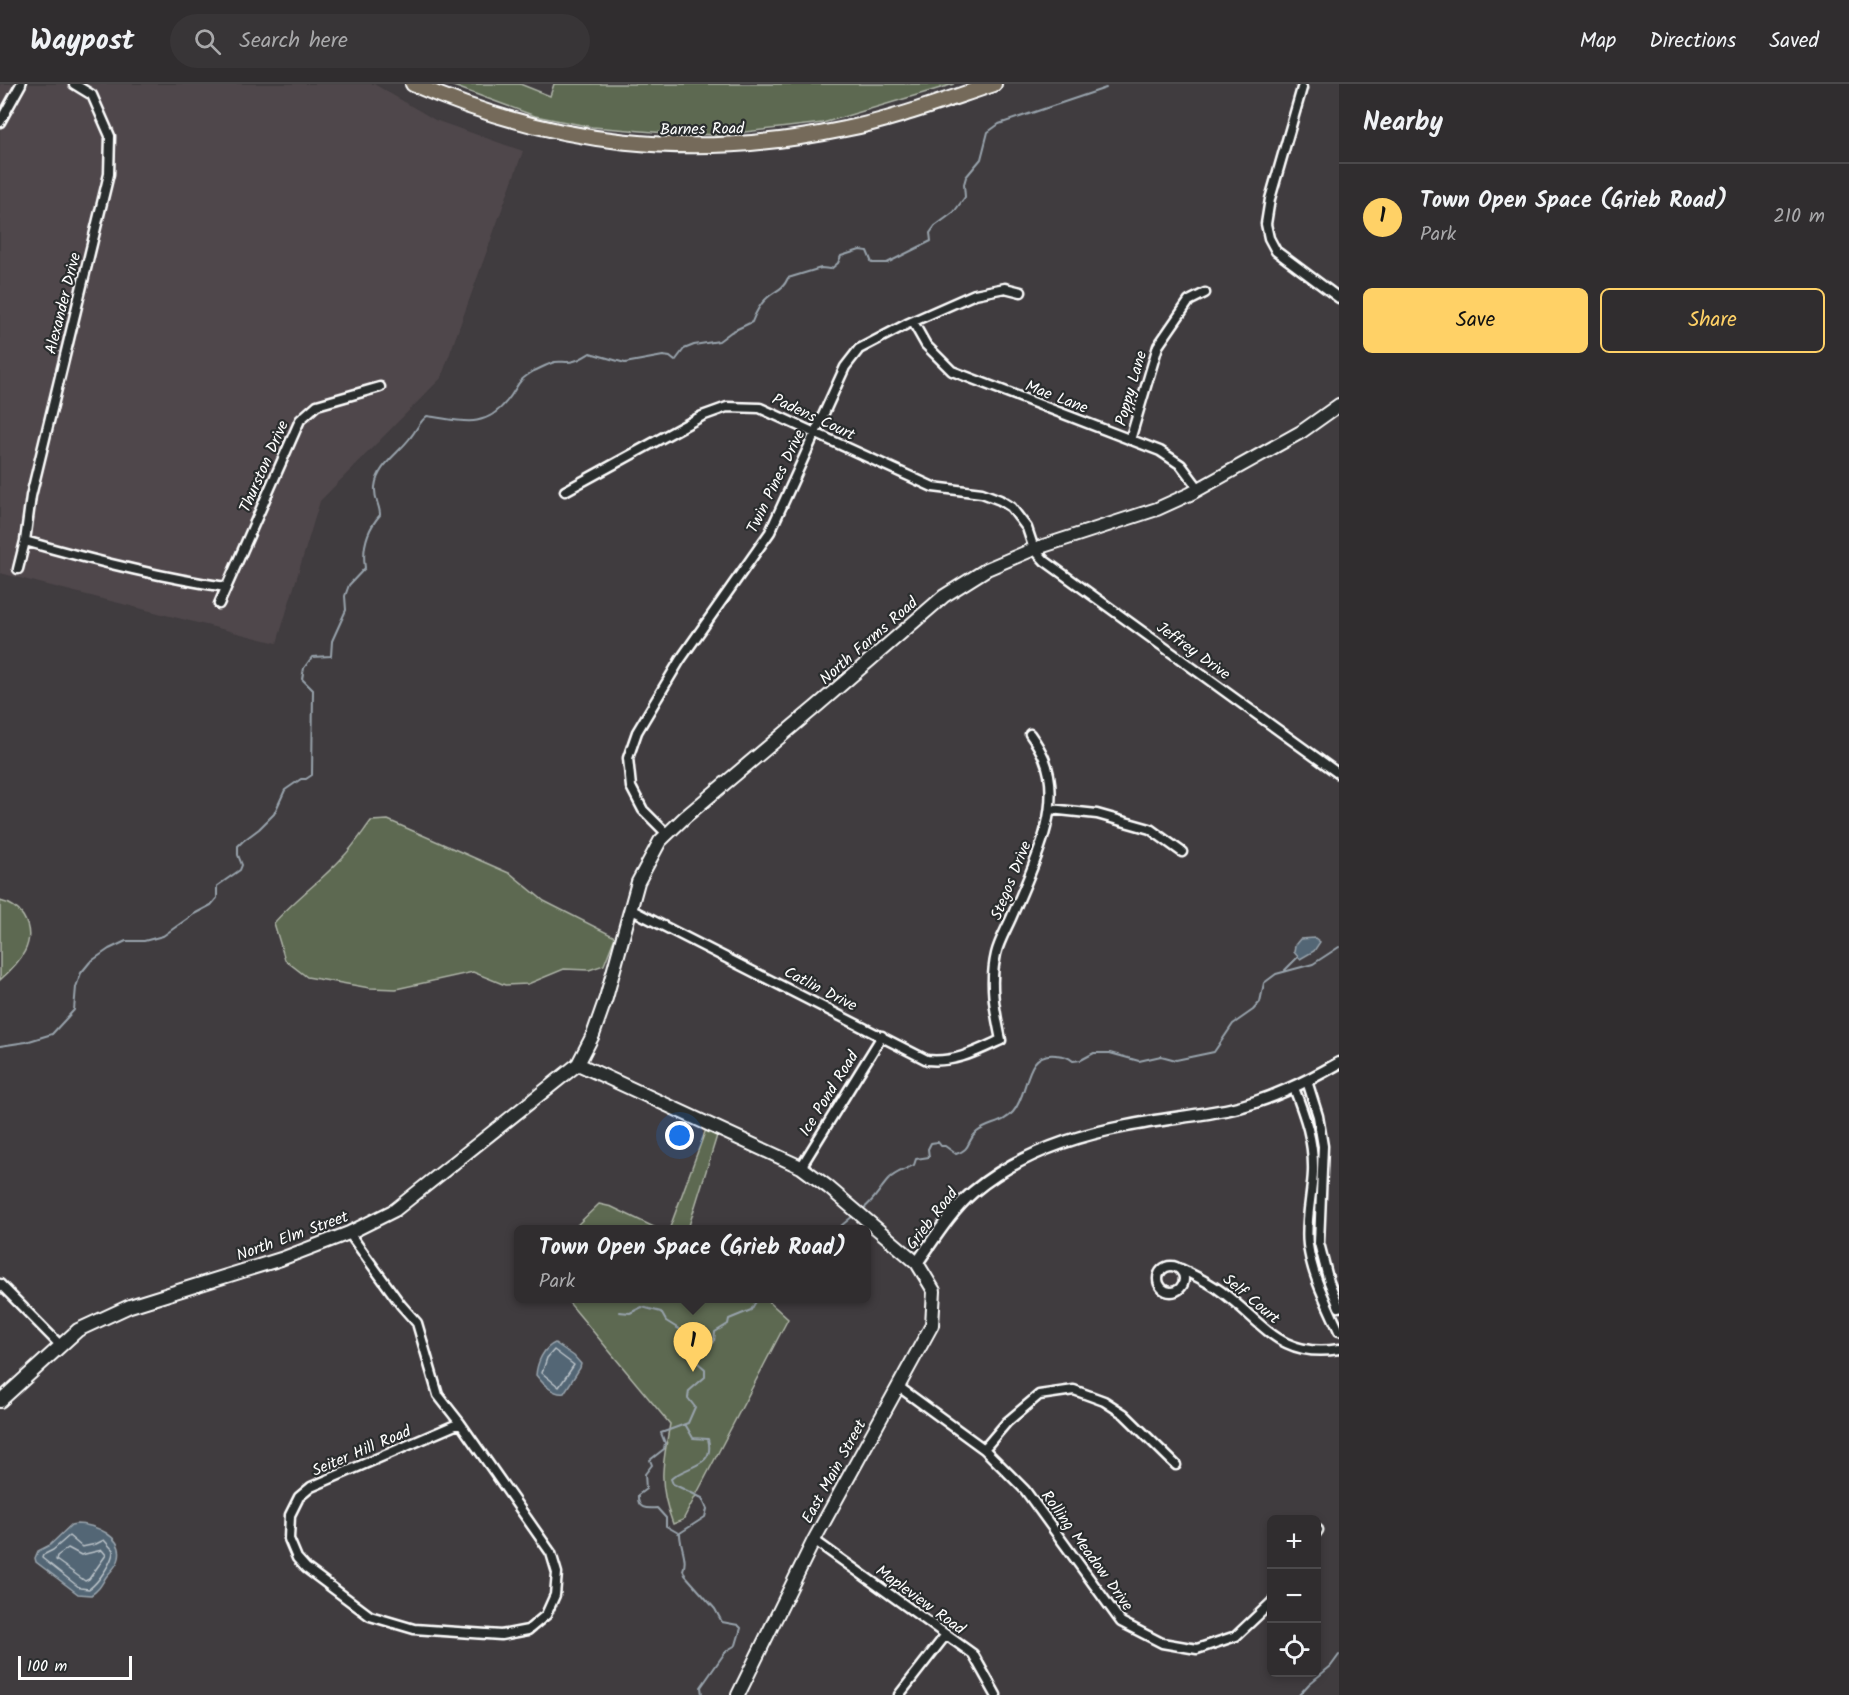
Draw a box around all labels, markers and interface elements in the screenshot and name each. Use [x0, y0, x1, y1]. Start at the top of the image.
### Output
search box [170, 14, 590, 68]
text: Waypost [30, 19, 134, 64]
text: Search here [239, 24, 348, 59]
icon: search [191, 25, 224, 58]
text: Map [1580, 25, 1616, 58]
text: Directions [1649, 25, 1736, 58]
text: Saved [1769, 25, 1819, 58]
text: Nearby [1363, 102, 1443, 144]
street label: Barnes Road [660, 116, 745, 143]
text: Town Open Space (Grieb Road) [1420, 184, 1727, 219]
text: 1 [1379, 201, 1386, 233]
text: 210 m [1773, 201, 1825, 233]
text: Park [1420, 219, 1456, 251]
street label: Alexander Drive [39, 250, 88, 357]
button: Save [1363, 288, 1588, 353]
button: Share [1600, 288, 1825, 353]
street label: Poppy Lane [1109, 348, 1154, 429]
street label: Mae Lane [1021, 374, 1092, 421]
street label: Padens Court [768, 387, 860, 448]
street label: Thurston Drive [233, 416, 296, 517]
street label: Twin Pines Drive [740, 425, 812, 538]
street label: North Farms Road [814, 590, 925, 691]
street label: Jeffrey Drive [1151, 616, 1235, 687]
street label: Stegos Drive [984, 837, 1039, 924]
street label: Catlin Drive [779, 960, 861, 1018]
street label: Ice Pond Road [793, 1045, 866, 1141]
your location [665, 1121, 694, 1150]
street label: Grieb Road [900, 1182, 965, 1255]
street label: North Elm Street [233, 1204, 353, 1268]
popup [514, 1225, 871, 1303]
text: Town Open Space (Grieb Road) [539, 1231, 846, 1266]
text: Park [539, 1266, 575, 1298]
street label: Self Court [1217, 1268, 1286, 1331]
pin: 1 [674, 1322, 712, 1372]
street label: East Main Street [795, 1414, 874, 1528]
street label: Seiter Hill Road [308, 1419, 416, 1483]
street label: Rolling Meadow Drive [1034, 1485, 1139, 1616]
map controls [1267, 1515, 1321, 1677]
button: + [1267, 1515, 1321, 1569]
street label: Mapleview Road [870, 1559, 971, 1642]
button: − [1267, 1569, 1321, 1623]
button: locate [1267, 1623, 1321, 1677]
scale bar [18, 1653, 132, 1680]
text: 100 m [27, 1654, 67, 1679]

